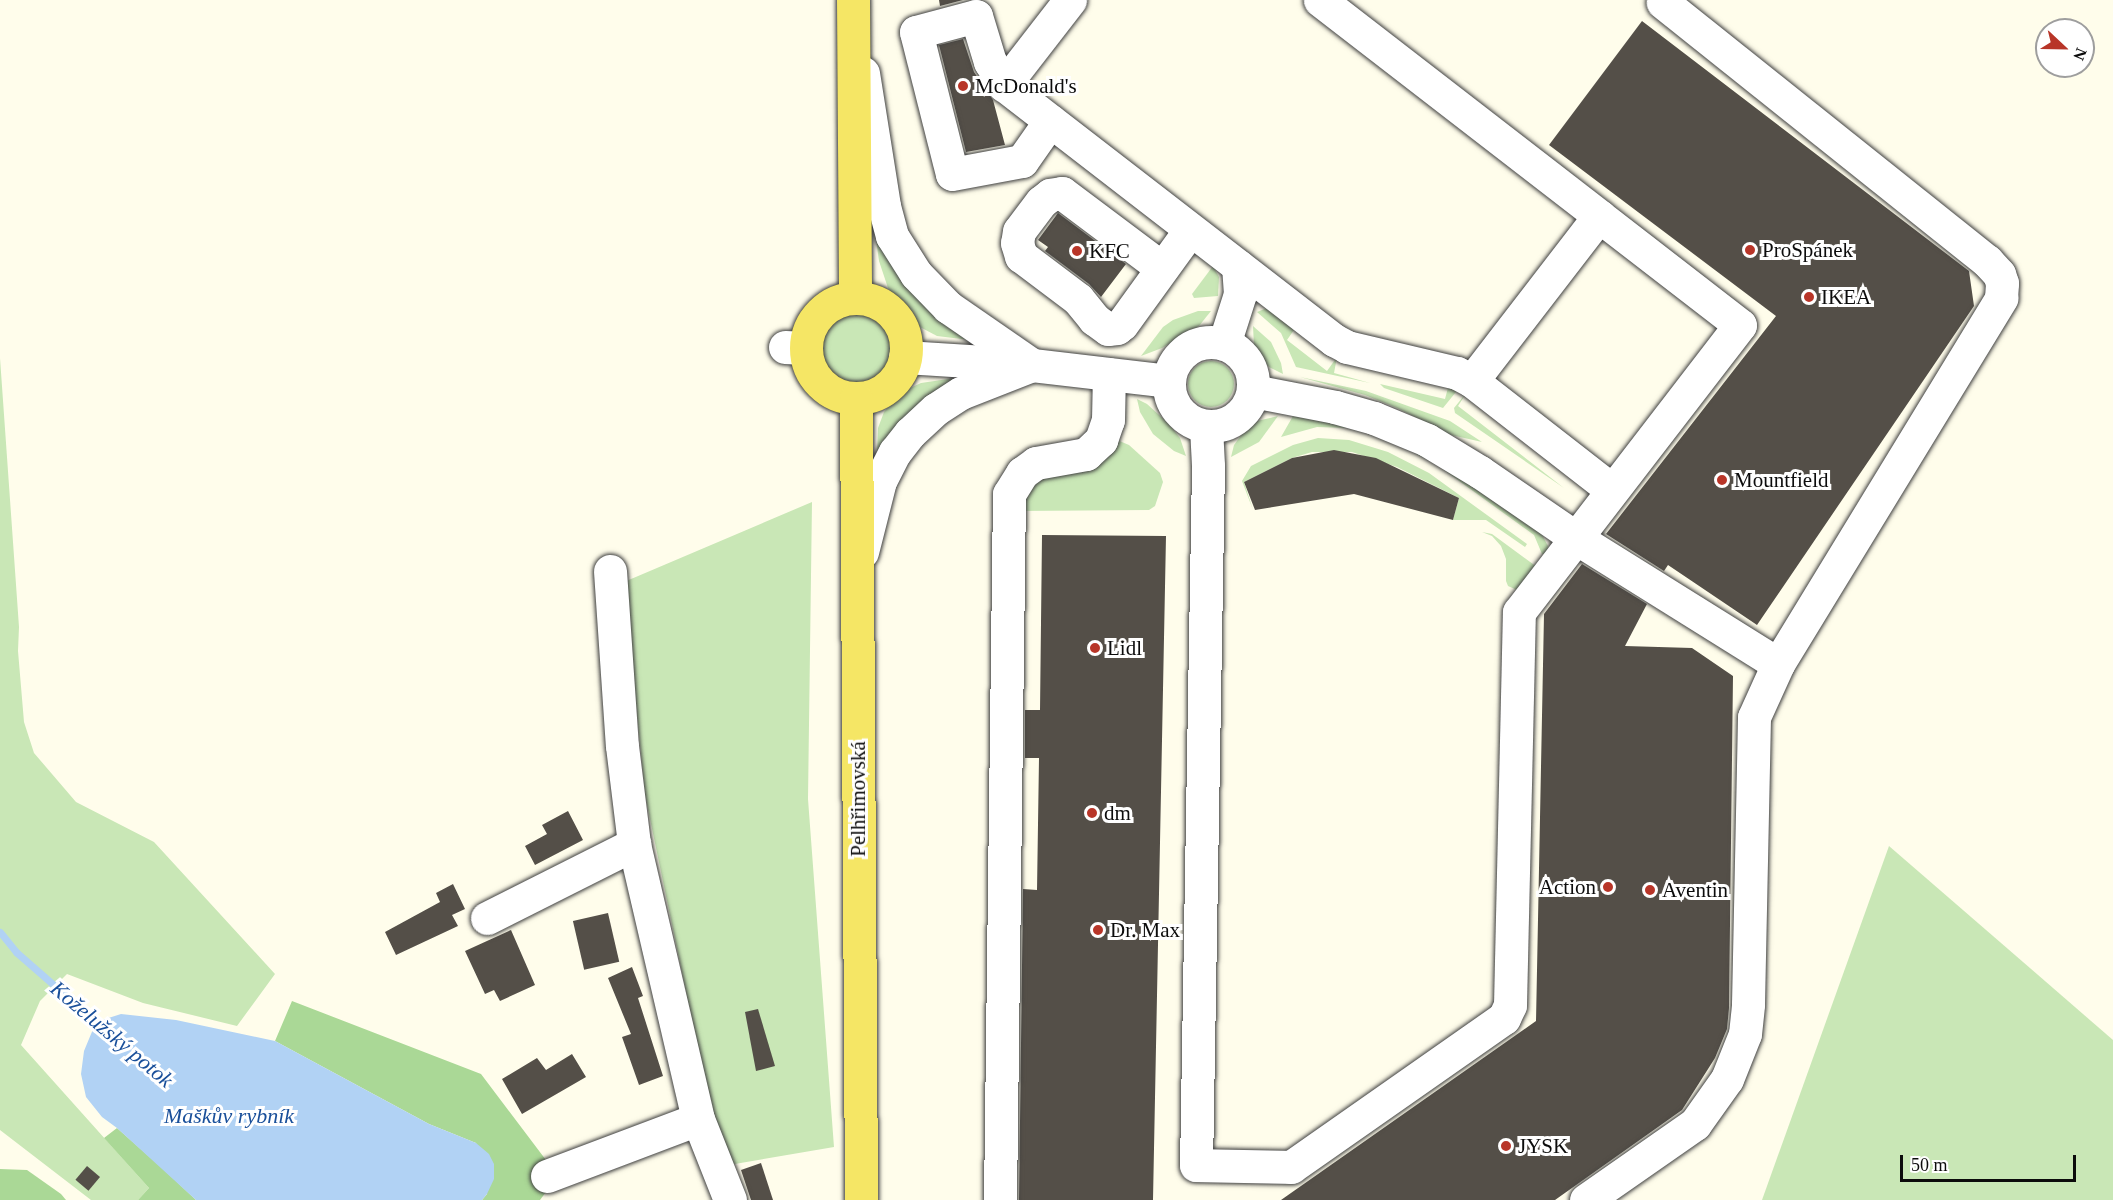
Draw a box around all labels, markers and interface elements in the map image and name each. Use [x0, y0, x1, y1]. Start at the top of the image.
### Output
north arrow [2035, 18, 2095, 78]
text: N [2070, 46, 2090, 63]
place label: McDonald's [975, 73, 1077, 99]
marker: McDonald's [956, 79, 970, 93]
place label: ProSpánek [1762, 237, 1853, 263]
place label: KFC [1089, 238, 1130, 264]
marker: ProSpánek [1743, 243, 1757, 257]
marker: KFC [1070, 244, 1084, 258]
place label: IKEA [1821, 284, 1871, 310]
marker: IKEA [1802, 290, 1816, 304]
place label: Mountfield [1734, 467, 1828, 493]
marker: Mountfield [1715, 473, 1729, 487]
place label: Lidl [1107, 635, 1142, 661]
marker: Lidl [1088, 641, 1102, 655]
street label: Pelhřimovská [845, 741, 871, 857]
place label: dm [1104, 800, 1131, 826]
marker: dm [1085, 806, 1099, 820]
place label: Action [1539, 874, 1596, 900]
place label: Aventin [1662, 877, 1728, 903]
marker: Action [1601, 880, 1615, 894]
marker: Aventin [1643, 883, 1657, 897]
place label: Dr. Max [1110, 917, 1180, 943]
marker: Dr. Max [1091, 923, 1105, 937]
water label: Koželužský potok [45, 975, 179, 1093]
water label: Maškův rybník [164, 1103, 294, 1129]
place label: JYSK [1518, 1133, 1568, 1159]
marker: JYSK [1499, 1139, 1513, 1153]
scale bar [1903, 1143, 2078, 1181]
text: 50 m [1911, 1155, 1948, 1175]

